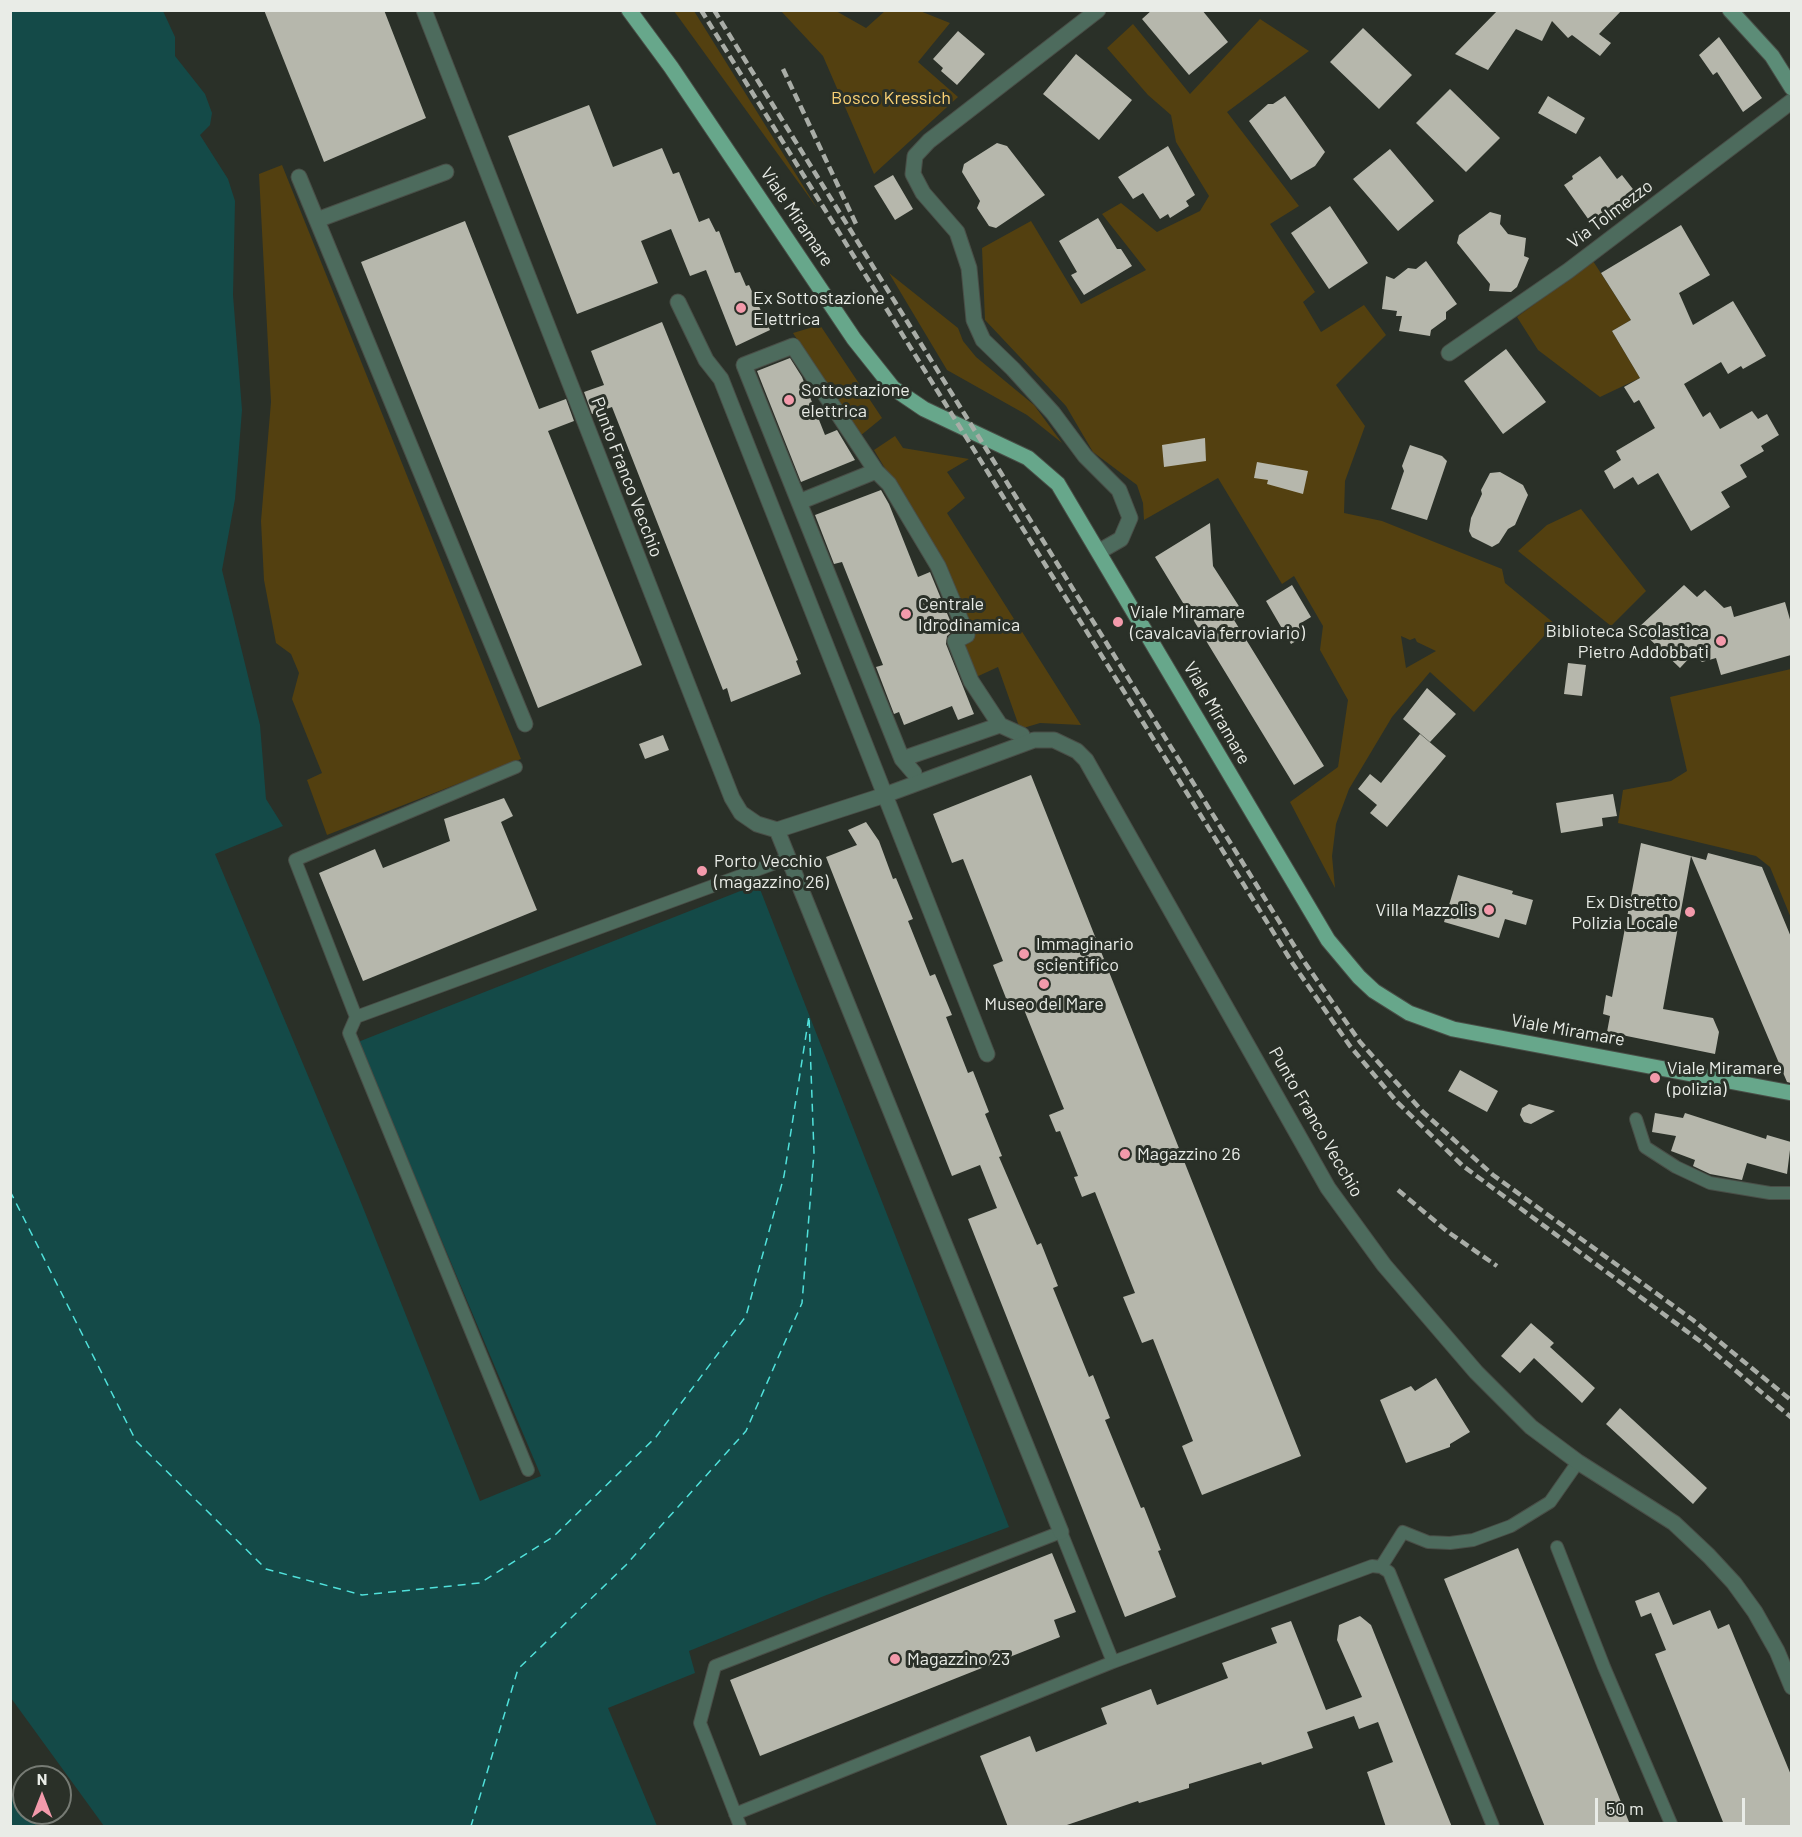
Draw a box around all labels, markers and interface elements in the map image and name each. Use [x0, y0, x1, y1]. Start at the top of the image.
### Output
park label: Bosco Kressich [831, 87, 951, 109]
street label: Viale Miramare [756, 163, 838, 271]
street label: Via Tolmezzo [1563, 175, 1657, 253]
place label: Ex Sottostazione Elettrica [753, 287, 885, 330]
marker: Ex Sottostazione Elettrica [734, 301, 748, 315]
place label: Sottostazione elettrica [801, 379, 910, 422]
marker: Sottostazione elettrica [782, 393, 796, 407]
street label: Punto Franco Vecchio [586, 394, 668, 560]
place label: Centrale Idrodinamica [918, 593, 1020, 636]
place label: Viale Miramare (cavalcavia ferroviario) [1130, 601, 1305, 644]
marker: Centrale Idrodinamica [899, 607, 913, 621]
marker: Viale Miramare (cavalcavia ferroviario) [1111, 615, 1125, 629]
place label: Biblioteca Scolastica Pietro Addobbati [1546, 620, 1709, 662]
marker: Biblioteca Scolastica Pietro Addobbati [1714, 634, 1728, 648]
street label: Viale Miramare [1179, 658, 1255, 768]
place label: Porto Vecchio (magazzino 26) [714, 850, 829, 892]
marker: Porto Vecchio (magazzino 26) [695, 864, 709, 878]
place label: Ex Distretto Polizia Locale [1571, 891, 1678, 934]
place label: Villa Mazzolis [1375, 899, 1477, 921]
marker: Villa Mazzolis [1482, 903, 1496, 917]
marker: Ex Distretto Polizia Locale [1683, 905, 1697, 919]
place label: Immaginario scientifico [1036, 933, 1134, 976]
marker: Immaginario scientifico [1017, 947, 1031, 961]
marker: Museo del Mare [1037, 977, 1051, 991]
place label: Museo del Mare [984, 993, 1104, 1015]
street label: Viale Miramare [1509, 1009, 1627, 1051]
street label: Punto Franco Vecchio [1264, 1043, 1368, 1201]
place label: Viale Miramare (polizia) [1667, 1057, 1782, 1100]
marker: Viale Miramare (polizia) [1648, 1071, 1662, 1085]
place label: Magazzino 26 [1137, 1143, 1240, 1165]
marker: Magazzino 26 [1118, 1147, 1132, 1161]
place label: Magazzino 23 [907, 1648, 1010, 1670]
marker: Magazzino 23 [888, 1652, 902, 1666]
north arrow [12, 1765, 72, 1825]
text: N [37, 1769, 47, 1788]
scale bar [1598, 1786, 1748, 1824]
text: 50 m [1606, 1797, 1644, 1819]

